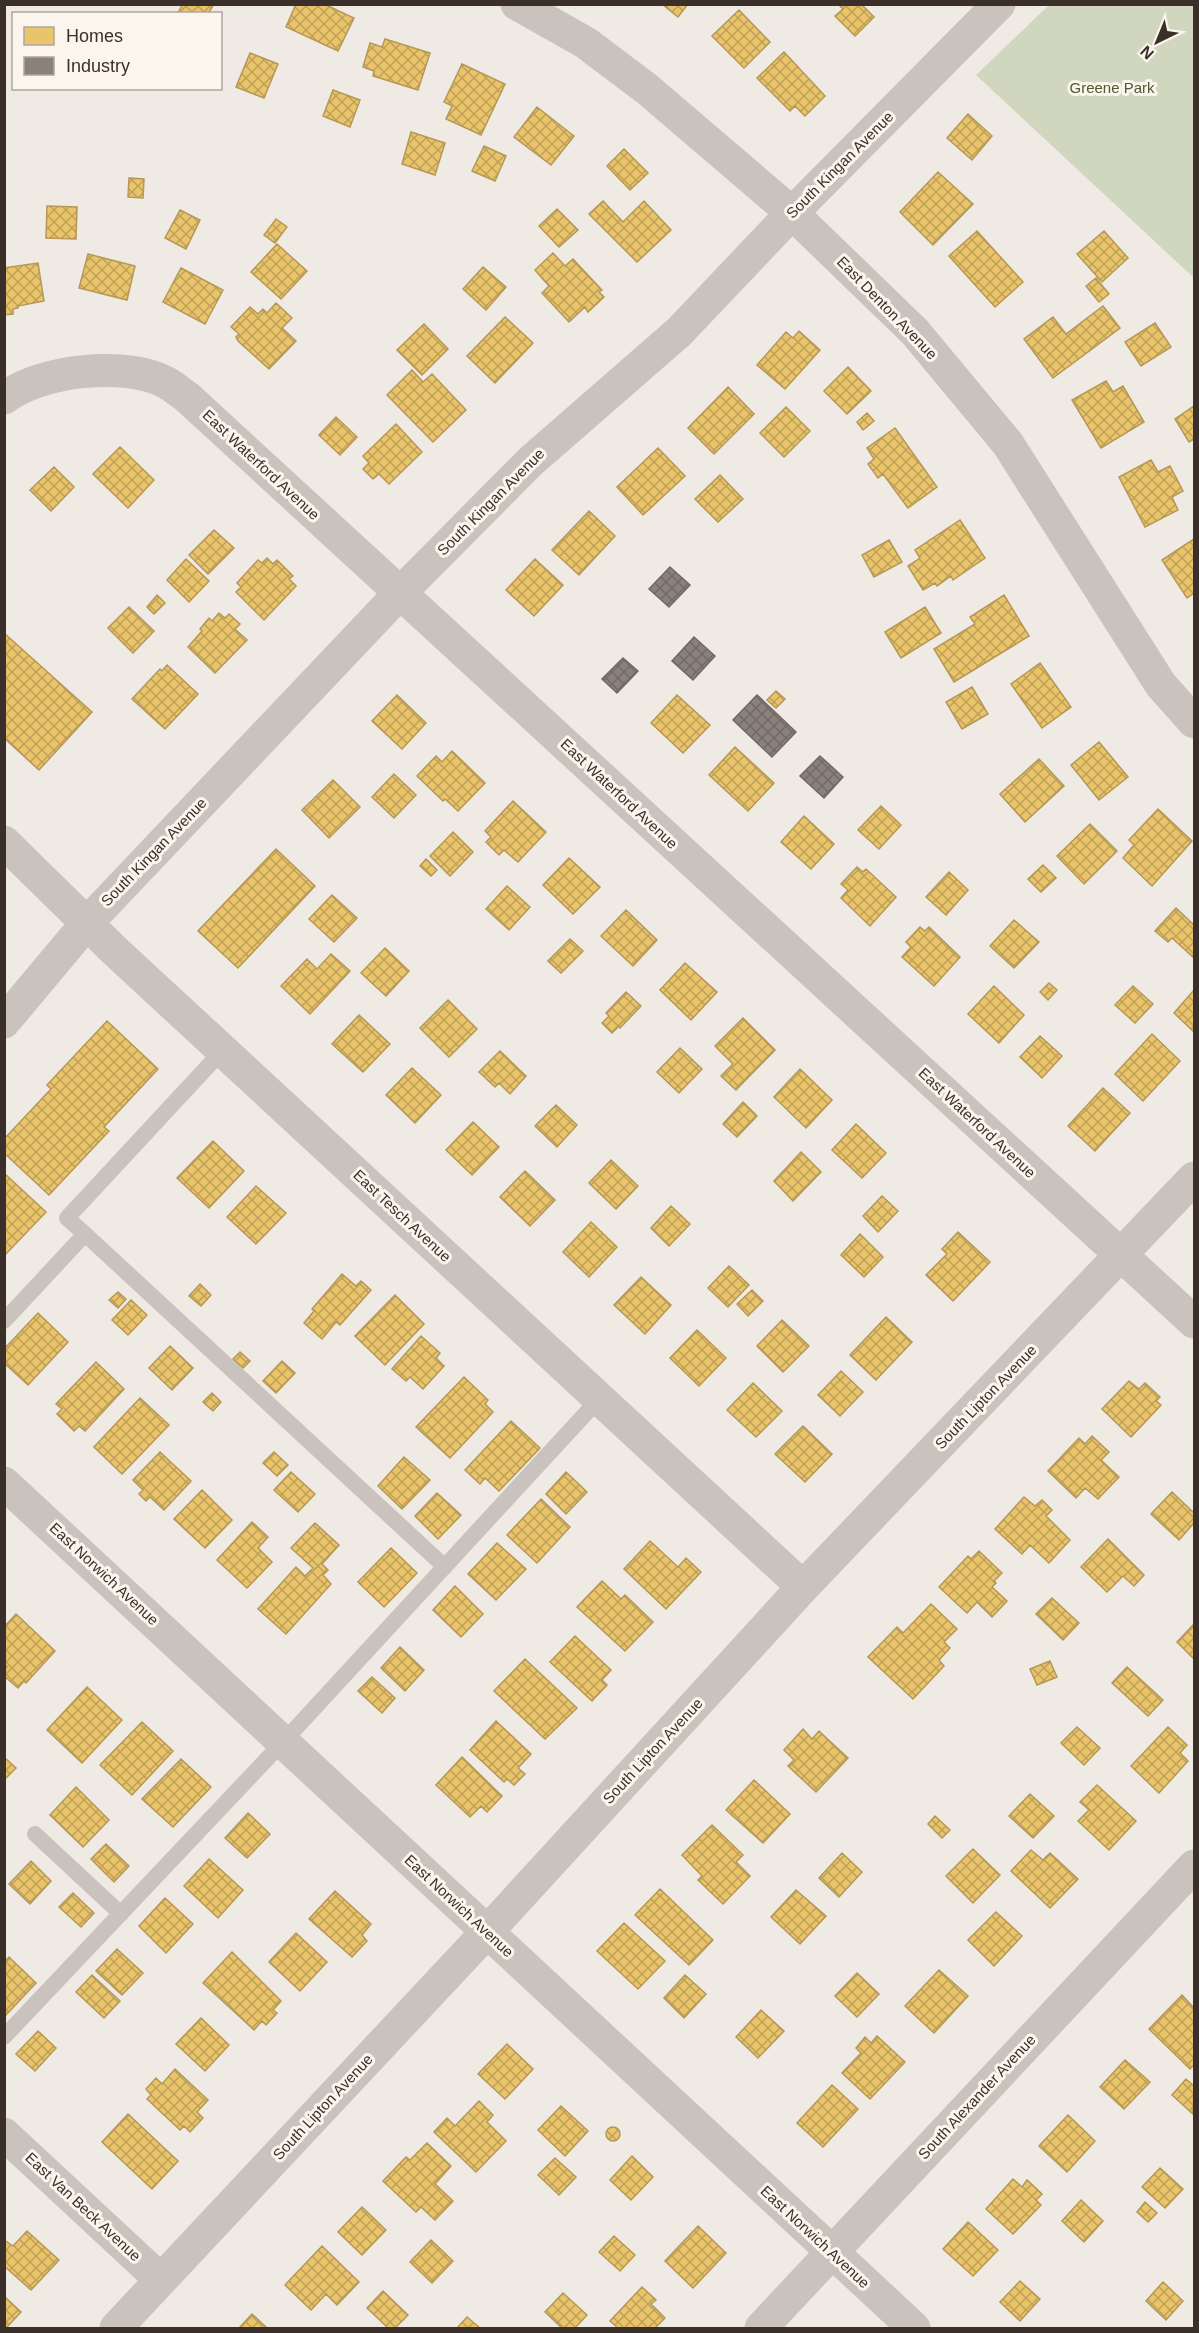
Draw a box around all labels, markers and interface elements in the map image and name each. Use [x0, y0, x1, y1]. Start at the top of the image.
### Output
legend [12, 12, 222, 90]
north arrow [1127, 12, 1187, 72]
text: Homes [66, 26, 123, 46]
text: N [1137, 42, 1157, 63]
text: Industry [66, 56, 130, 76]
park label: Greene Park [1069, 79, 1155, 96]
street label: South Kingan Avenue [783, 108, 897, 222]
street label: East Denton Avenue [834, 253, 941, 363]
street label: East Waterford Avenue [199, 406, 323, 523]
street label: South Kingan Avenue [434, 445, 548, 559]
street label: East Waterford Avenue [557, 735, 681, 852]
street label: South Kingan Avenue [97, 794, 210, 909]
street label: East Waterford Avenue [915, 1064, 1039, 1181]
street label: East Tesch Avenue [350, 1166, 455, 1265]
street label: South Lipton Avenue [932, 1341, 1040, 1452]
street label: East Norwich Avenue [47, 1519, 162, 1628]
street label: South Lipton Avenue [599, 1694, 706, 1807]
street label: East Norwich Avenue [402, 1851, 517, 1960]
street label: South Alexander Avenue [914, 2031, 1039, 2162]
street label: South Lipton Avenue [269, 2050, 376, 2163]
street label: East Van Beck Avenue [22, 2149, 144, 2264]
street label: East Norwich Avenue [758, 2182, 873, 2291]

